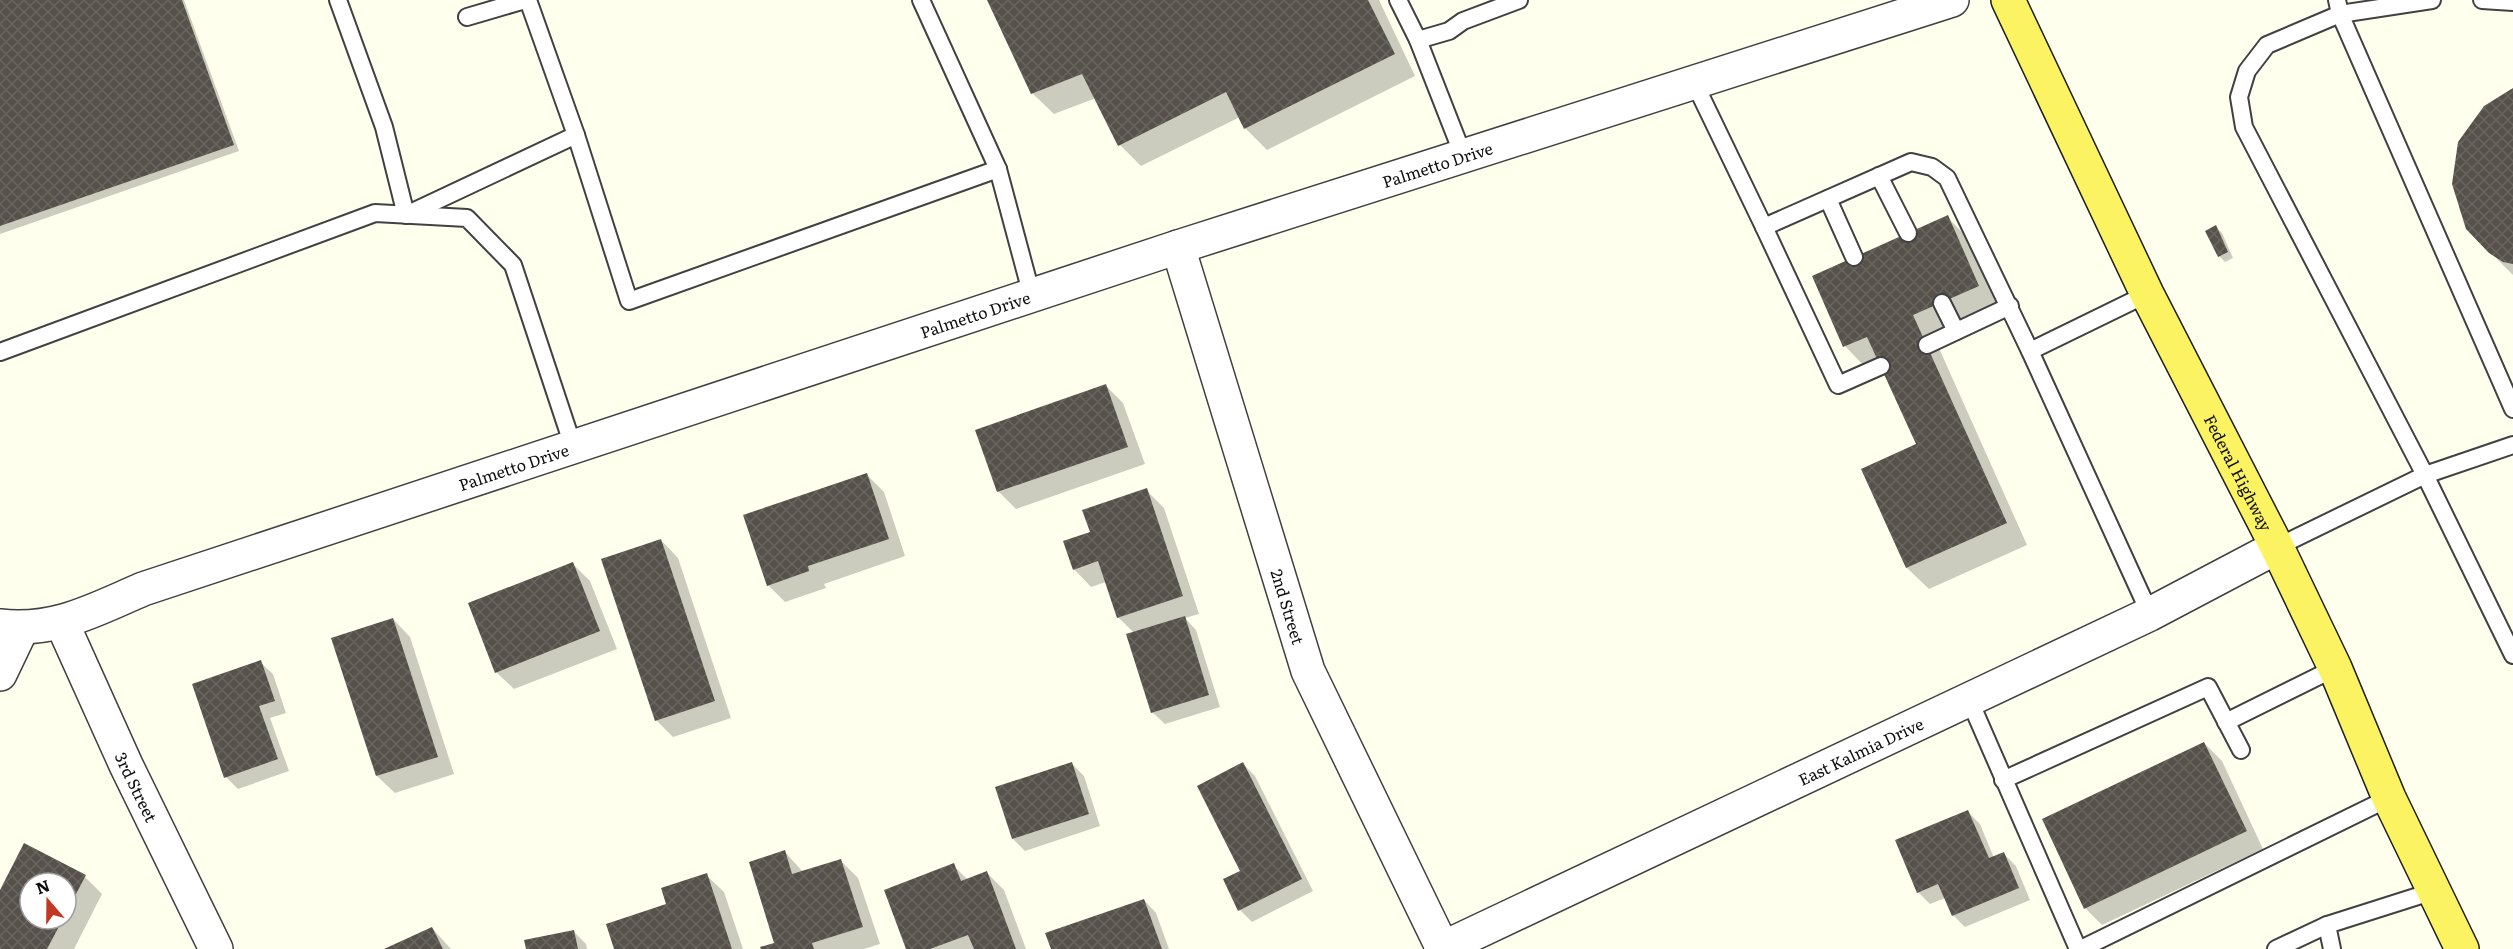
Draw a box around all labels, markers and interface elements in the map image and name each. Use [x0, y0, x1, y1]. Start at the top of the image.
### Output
street label: Palmetto Drive [1379, 135, 1496, 193]
street label: Palmetto Drive [917, 285, 1033, 343]
street label: Federal Highway [2199, 410, 2279, 536]
street label: Palmetto Drive [455, 437, 572, 496]
street label: 2nd Street [1265, 566, 1311, 648]
street label: East Kalmia Drive [1794, 711, 1927, 791]
street label: 3rd Street [110, 748, 164, 826]
north arrow [18, 871, 78, 931]
text: N [32, 872, 53, 900]

